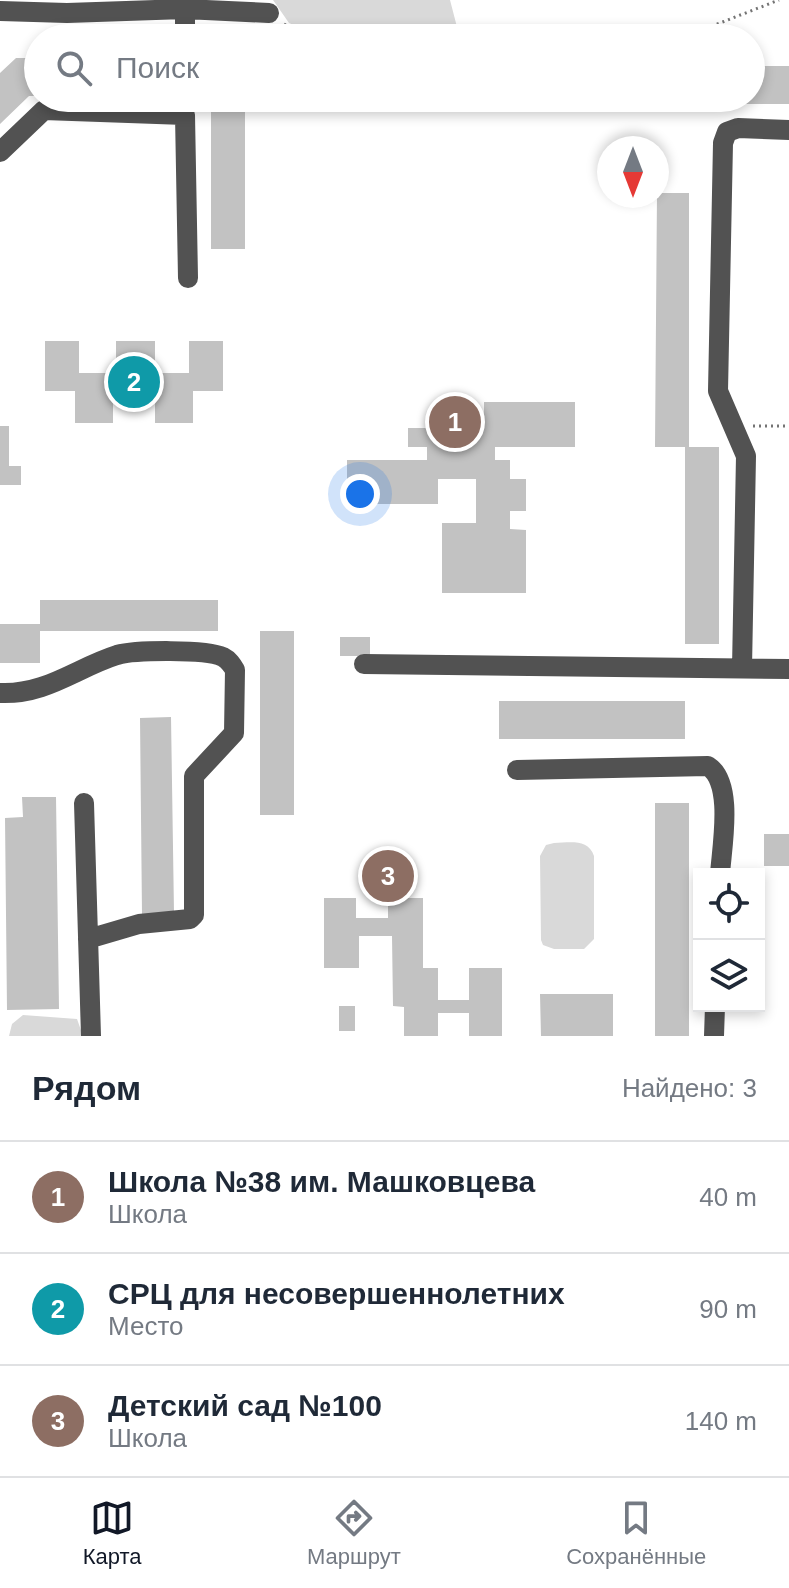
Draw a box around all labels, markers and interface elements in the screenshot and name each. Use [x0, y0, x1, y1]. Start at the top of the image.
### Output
search box [24, 24, 765, 112]
icon: search [52, 46, 96, 90]
text: Поиск [116, 51, 199, 84]
north arrow [597, 136, 669, 208]
pin: 2 [108, 352, 160, 412]
pin: 1 [429, 392, 481, 452]
your location [340, 474, 380, 514]
pin: 3 [362, 846, 414, 906]
map controls [693, 868, 765, 1012]
button: locate [693, 868, 765, 940]
button: layers [693, 940, 765, 1012]
text: Рядом [32, 1069, 141, 1107]
text: Найдено: 3 [622, 1073, 757, 1103]
text: Школа №38 им. Машковцева [108, 1165, 535, 1198]
text: 1 [51, 1182, 65, 1212]
text: 40 m [699, 1182, 757, 1212]
text: Школа [108, 1199, 187, 1229]
text: СРЦ для несовершеннолетних [108, 1277, 565, 1310]
text: 2 [51, 1294, 65, 1324]
text: 90 m [699, 1294, 757, 1324]
text: Место [108, 1311, 184, 1341]
text: Детский сад №100 [108, 1389, 382, 1422]
text: 3 [51, 1406, 65, 1436]
text: 140 m [685, 1406, 757, 1436]
text: Школа [108, 1423, 187, 1453]
tab: Карта [83, 1496, 142, 1570]
tab: Маршрут [307, 1496, 401, 1570]
tab: Сохранённые [566, 1496, 706, 1570]

